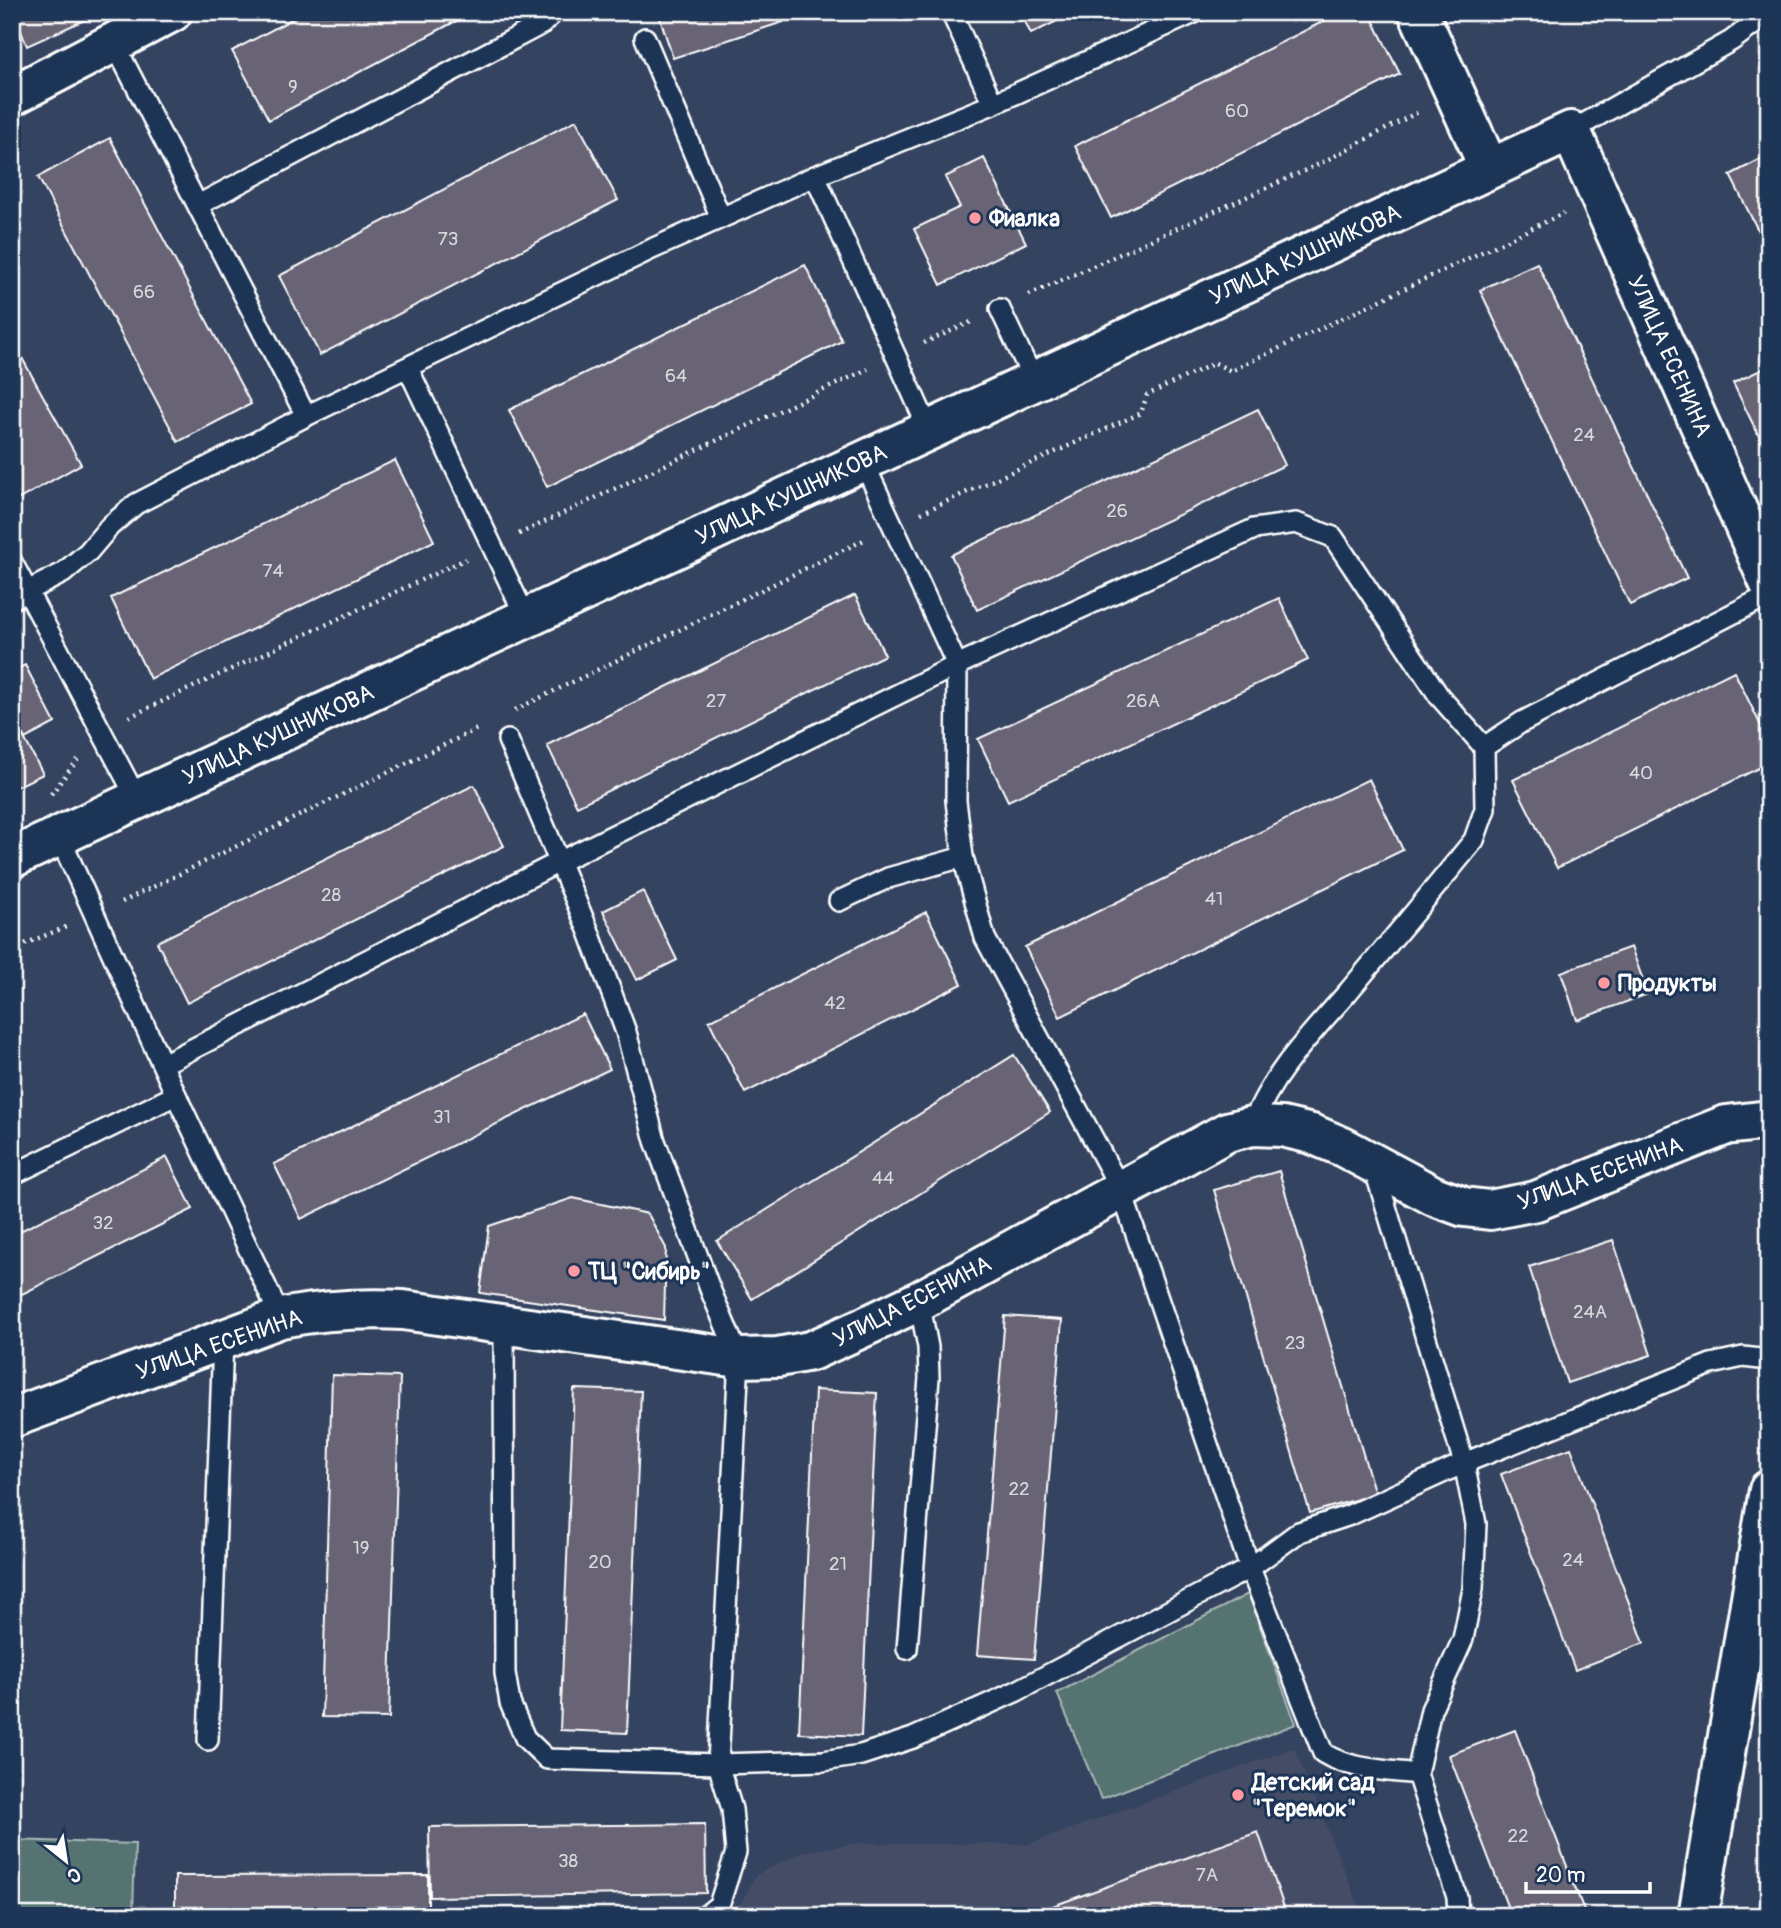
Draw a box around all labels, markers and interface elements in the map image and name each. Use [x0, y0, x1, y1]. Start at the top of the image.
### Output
house number: 9 [288, 75, 298, 99]
house number: 60 [1225, 99, 1249, 123]
street label: УЛИЦА КУШНИКОВА [1205, 197, 1405, 311]
place label: Фиалка [988, 204, 1060, 233]
marker: Фиалка [967, 210, 983, 226]
house number: 73 [438, 227, 458, 251]
street label: УЛИЦА ЕСЕНИНА [1621, 271, 1718, 441]
house number: 66 [133, 280, 155, 304]
house number: 64 [665, 364, 687, 388]
house number: 24 [1573, 423, 1595, 447]
street label: УЛИЦА КУШНИКОВА [691, 437, 891, 551]
house number: 26 [1106, 499, 1128, 523]
house number: 74 [262, 559, 284, 583]
street label: УЛИЦА КУШНИКОВА [178, 677, 378, 791]
house number: 27 [706, 689, 726, 713]
house number: 26А [1126, 689, 1160, 713]
house number: 40 [1629, 761, 1653, 785]
house number: 28 [321, 883, 341, 907]
house number: 41 [1205, 887, 1223, 911]
place label: Продукты [1618, 969, 1717, 998]
marker: Продукты [1596, 975, 1612, 991]
house number: 42 [824, 991, 846, 1015]
house number: 31 [433, 1105, 451, 1129]
street label: УЛИЦА ЕСЕНИНА [1514, 1130, 1687, 1217]
house number: 44 [872, 1166, 894, 1190]
house number: 32 [92, 1211, 114, 1235]
street label: УЛИЦА ЕСЕНИНА [828, 1249, 996, 1354]
place label: ТЦ "Сибирь" [587, 1257, 710, 1286]
marker: ТЦ "Сибирь" [566, 1263, 582, 1279]
house number: 24А [1573, 1300, 1607, 1324]
street label: УЛИЦА ЕСЕНИНА [132, 1302, 306, 1386]
house number: 23 [1285, 1331, 1305, 1355]
house number: 22 [1008, 1477, 1030, 1501]
house number: 19 [352, 1536, 370, 1560]
house number: 24 [1562, 1548, 1584, 1572]
house number: 20 [588, 1550, 612, 1574]
house number: 21 [829, 1552, 847, 1576]
place label: Детский сад "Теремок" [1250, 1768, 1376, 1823]
marker: Детский сад "Теремок" [1230, 1787, 1246, 1803]
house number: 22 [1507, 1824, 1529, 1848]
north arrow [32, 1826, 102, 1896]
house number: 38 [558, 1849, 578, 1873]
scale bar [1526, 1851, 1650, 1895]
text: С [63, 1862, 85, 1888]
text: 20 m [1536, 1862, 1585, 1889]
house number: 7А [1196, 1863, 1218, 1887]

